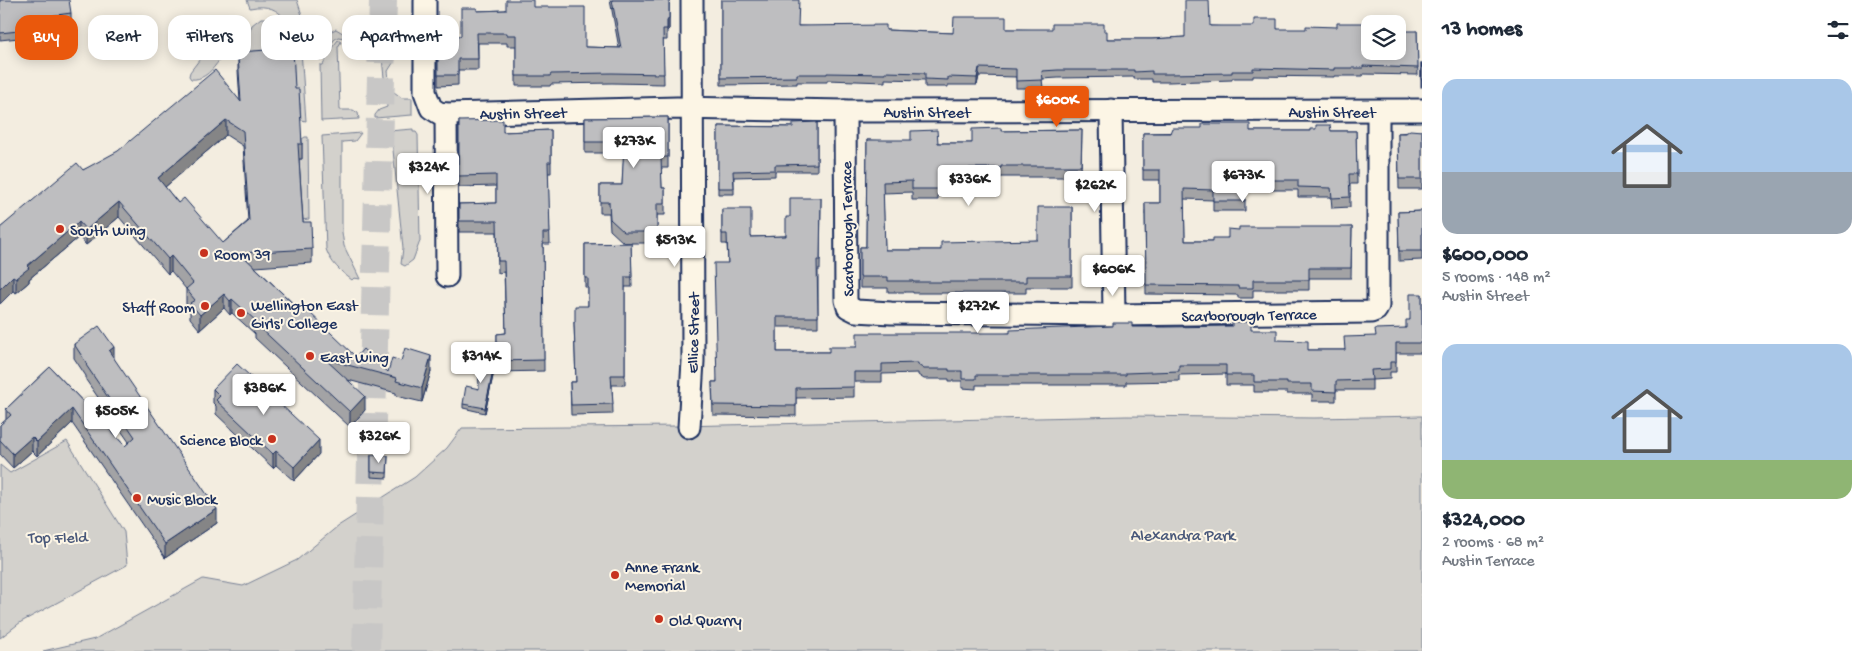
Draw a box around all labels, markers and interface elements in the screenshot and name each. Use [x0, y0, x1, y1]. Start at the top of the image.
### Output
chip: Buy [15, 15, 78, 60]
chip: Rent [88, 15, 158, 60]
chip: Filters [168, 15, 251, 60]
chip: New [261, 15, 332, 60]
chip: Apartment [342, 15, 459, 60]
map controls [1361, 15, 1406, 60]
button: layers [1361, 15, 1406, 60]
icon: filters [1824, 16, 1852, 44]
text: 13 homes [1442, 18, 1522, 43]
pin: $600K [1022, 86, 1092, 128]
text: $600K [1036, 92, 1078, 111]
street label: Austin Street [479, 105, 568, 126]
street label: Austin Street [884, 105, 972, 124]
street label: Austin Street [1289, 105, 1377, 124]
icon: home [1602, 111, 1692, 201]
pin: $273K [599, 126, 669, 169]
text: $273K [614, 133, 654, 152]
pin: $324K [393, 152, 463, 195]
text: $324K [408, 159, 448, 178]
street label: Scarborough Terrace [839, 160, 860, 297]
pin: $673K [1208, 160, 1278, 203]
pin: $336K [934, 164, 1004, 207]
text: $673K [1223, 167, 1263, 186]
pin: $262K [1060, 170, 1130, 213]
text: $336K [949, 171, 989, 190]
text: $262K [1075, 177, 1115, 196]
marker: South Wing [54, 223, 66, 235]
place label: South Wing [70, 223, 146, 242]
pin: $513K [640, 226, 710, 268]
text: $513K [655, 232, 695, 251]
text: $600,000 [1442, 244, 1528, 269]
marker: Room 39 [198, 247, 210, 259]
place label: Room 39 [214, 247, 270, 266]
pin: $606K [1078, 254, 1148, 297]
text: $606K [1092, 261, 1134, 280]
text: 5 rooms · 148 m² [1442, 269, 1551, 288]
text: Austin Street [1442, 288, 1529, 307]
street label: Ellice Street [685, 291, 706, 374]
pin: $272K [943, 292, 1013, 334]
place label: Wellington East Girls' College [251, 298, 359, 335]
text: $272K [958, 298, 998, 317]
place label: Staff Room [122, 300, 196, 319]
marker: Staff Room [199, 300, 211, 312]
marker: Wellington East Girls' College [235, 307, 247, 319]
street label: Scarborough Terrace [1181, 307, 1318, 328]
pin: $314K [446, 342, 516, 384]
text: $314K [462, 348, 500, 367]
marker: East Wing [304, 350, 316, 362]
place label: East Wing [320, 350, 389, 369]
pin: $386K [229, 374, 299, 416]
icon: home [1602, 376, 1692, 466]
text: $386K [243, 380, 285, 399]
pin: $505K [81, 396, 151, 439]
text: $505K [95, 403, 137, 422]
pin: $326K [344, 422, 414, 464]
text: $326K [359, 428, 399, 447]
place label: Science Block [180, 433, 264, 452]
marker: Science Block [266, 433, 278, 445]
marker: Music Block [131, 492, 143, 504]
place label: Music Block [147, 492, 219, 511]
text: $324,000 [1442, 509, 1525, 534]
park label: Alexandra Park [1131, 528, 1237, 547]
park label: Top FIeld [27, 530, 89, 549]
text: 2 rooms · 68 m² [1442, 534, 1544, 553]
text: Austin Terrace [1442, 553, 1535, 572]
place label: Anne Frank Memorial [625, 560, 701, 597]
marker: Anne Frank Memorial [609, 569, 621, 581]
marker: Old Quarry [653, 613, 665, 625]
place label: Old Quarry [669, 613, 742, 632]

